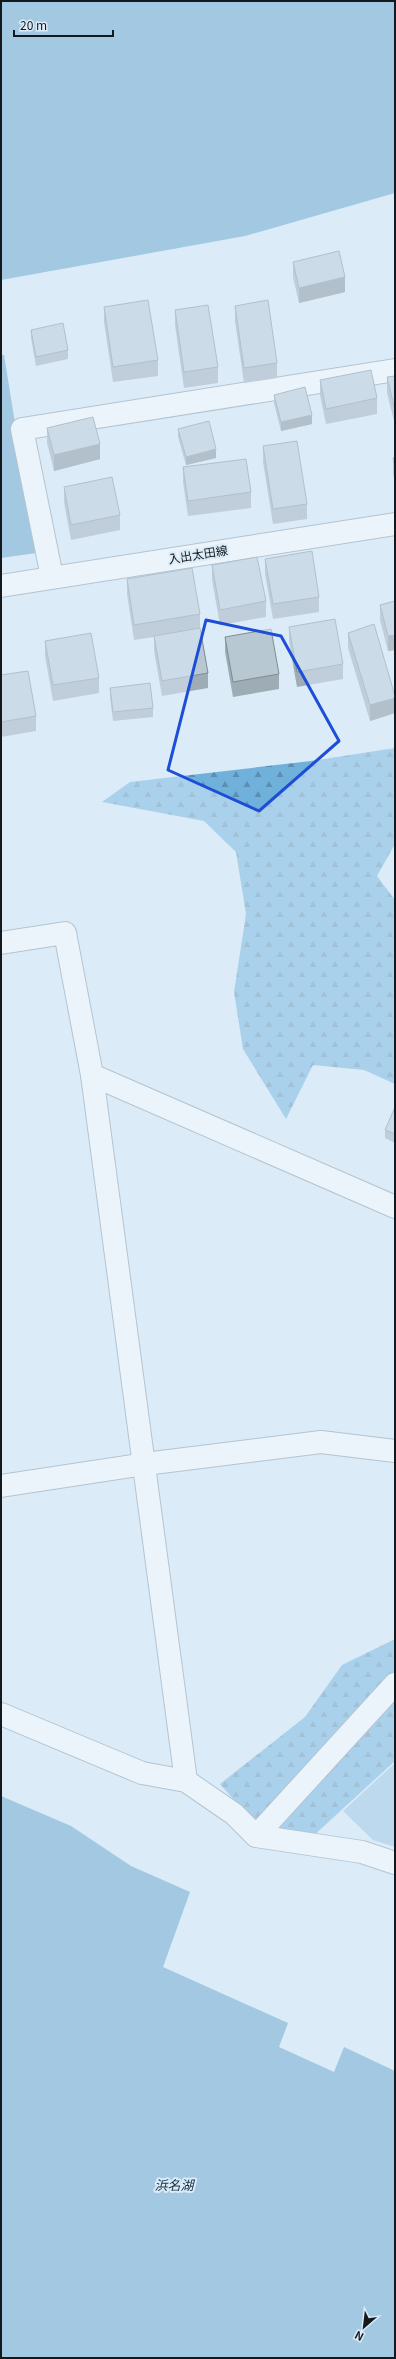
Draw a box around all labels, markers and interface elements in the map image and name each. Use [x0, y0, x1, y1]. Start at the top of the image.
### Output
scale bar [14, 12, 113, 38]
text: 20 m [20, 16, 47, 33]
street label: 入出太田線 [167, 540, 229, 567]
water label: 浜名湖 [154, 2175, 195, 2194]
north arrow [344, 2307, 384, 2347]
text: N [351, 2328, 366, 2346]

